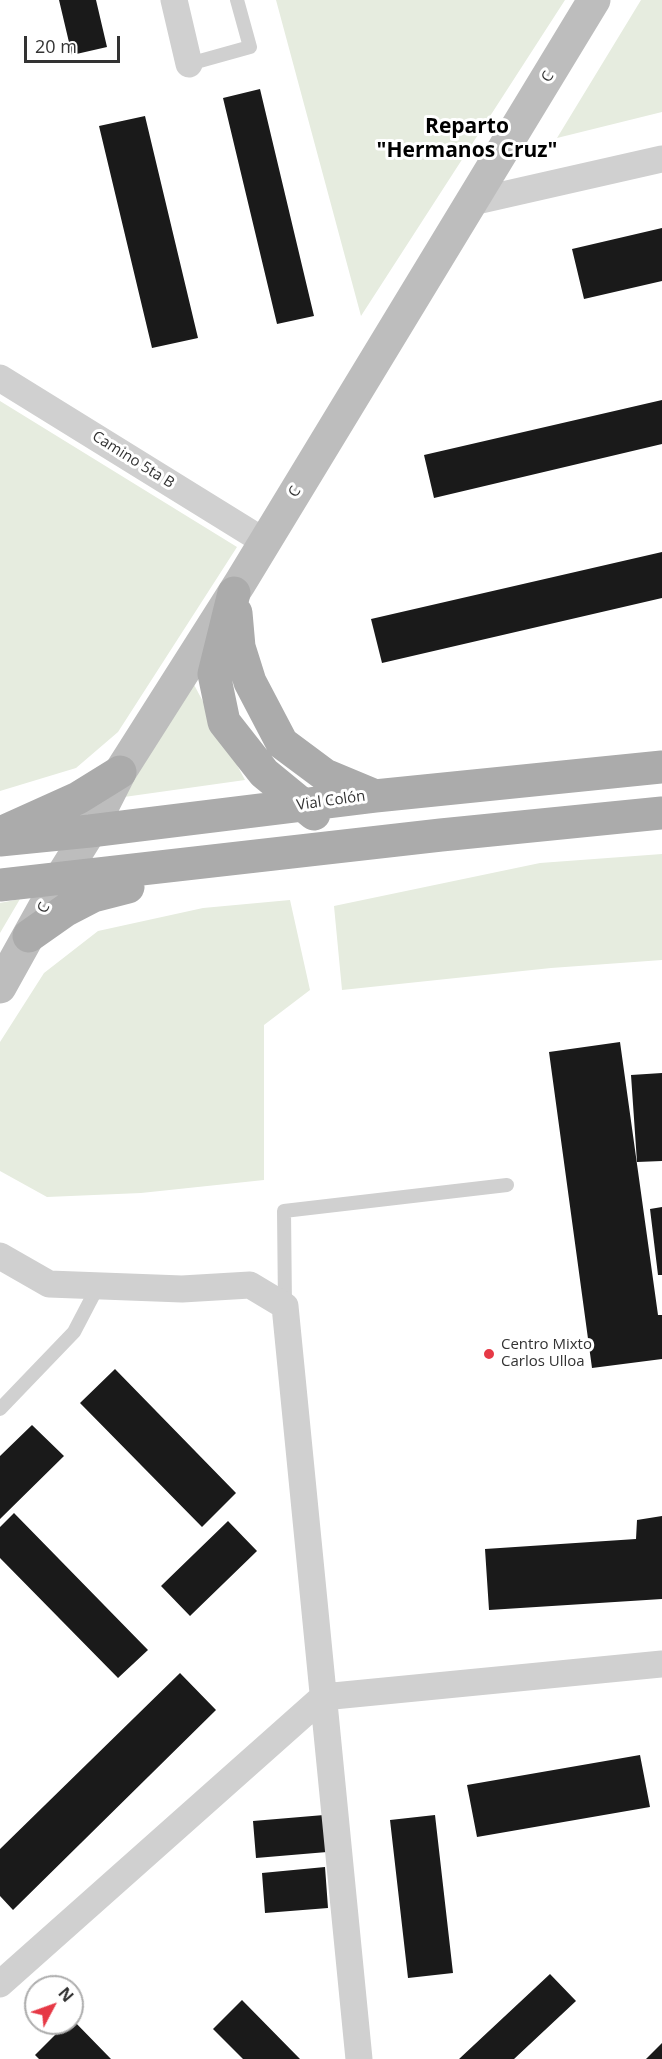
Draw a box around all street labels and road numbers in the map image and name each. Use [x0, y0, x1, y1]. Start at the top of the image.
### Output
street label: C [538, 68, 558, 86]
street label: Camino 5ta B [89, 428, 177, 492]
street label: C [285, 483, 305, 501]
street label: Vial Colón [295, 787, 367, 815]
street label: C [34, 900, 54, 916]

